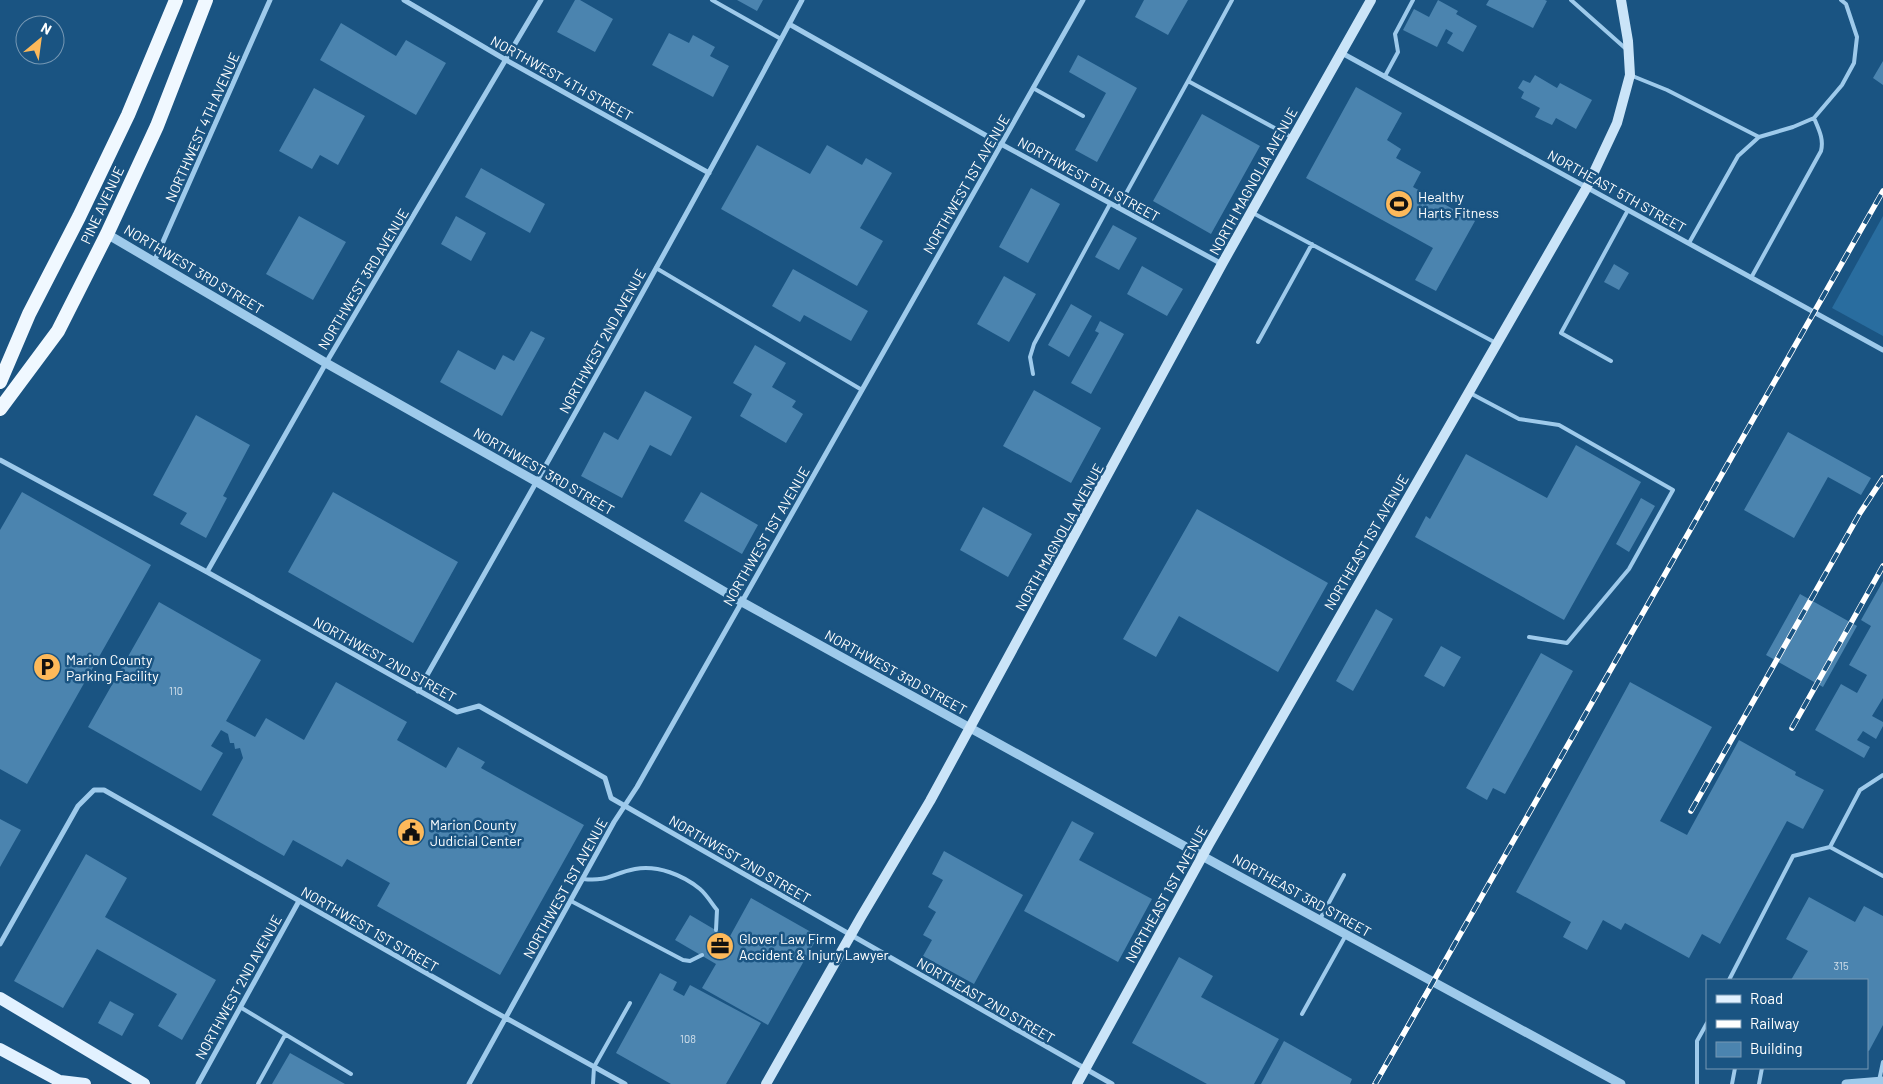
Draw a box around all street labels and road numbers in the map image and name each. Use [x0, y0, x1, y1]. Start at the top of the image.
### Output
street label: NORTHWEST 4TH STREET [488, 32, 636, 124]
street label: NORTHWEST 4TH AVENUE [161, 50, 243, 204]
street label: NORTH MAGNOLIA AVENUE [1205, 104, 1301, 258]
street label: NORTHWEST 1ST AVENUE [919, 111, 1013, 257]
street label: NORTHWEST 5TH STREET [1015, 133, 1163, 225]
street label: NORTHEAST 5TH STREET [1545, 146, 1689, 236]
street label: PINE AVENUE [77, 163, 127, 247]
street label: NORTHWEST 3RD AVENUE [314, 205, 412, 353]
street label: NORTHWEST 3RD STREET [121, 221, 267, 317]
street label: NORTHWEST 2ND AVENUE [555, 266, 649, 416]
street label: NORTHWEST 3RD STREET [471, 424, 617, 518]
street label: NORTH MAGNOLIA AVENUE [1011, 460, 1107, 614]
street label: NORTHWEST 1ST AVENUE [719, 463, 813, 609]
street label: NORTHEAST 1ST AVENUE [1320, 471, 1412, 613]
street label: NORTHWEST 2ND STREET [311, 613, 459, 705]
street label: NORTHWEST 3RD STREET [822, 626, 970, 718]
street label: NORTHWEST 2ND STREET [666, 811, 814, 907]
street label: NORTHWEST 1ST AVENUE [519, 815, 611, 961]
street label: NORTHEAST 1ST AVENUE [1121, 823, 1211, 965]
street label: NORTHEAST 3RD STREET [1230, 850, 1374, 940]
street label: NORTHWEST 1ST STREET [298, 883, 442, 975]
street label: NORTHWEST 2ND AVENUE [191, 912, 285, 1062]
street label: NORTHEAST 2ND STREET [914, 954, 1058, 1047]

